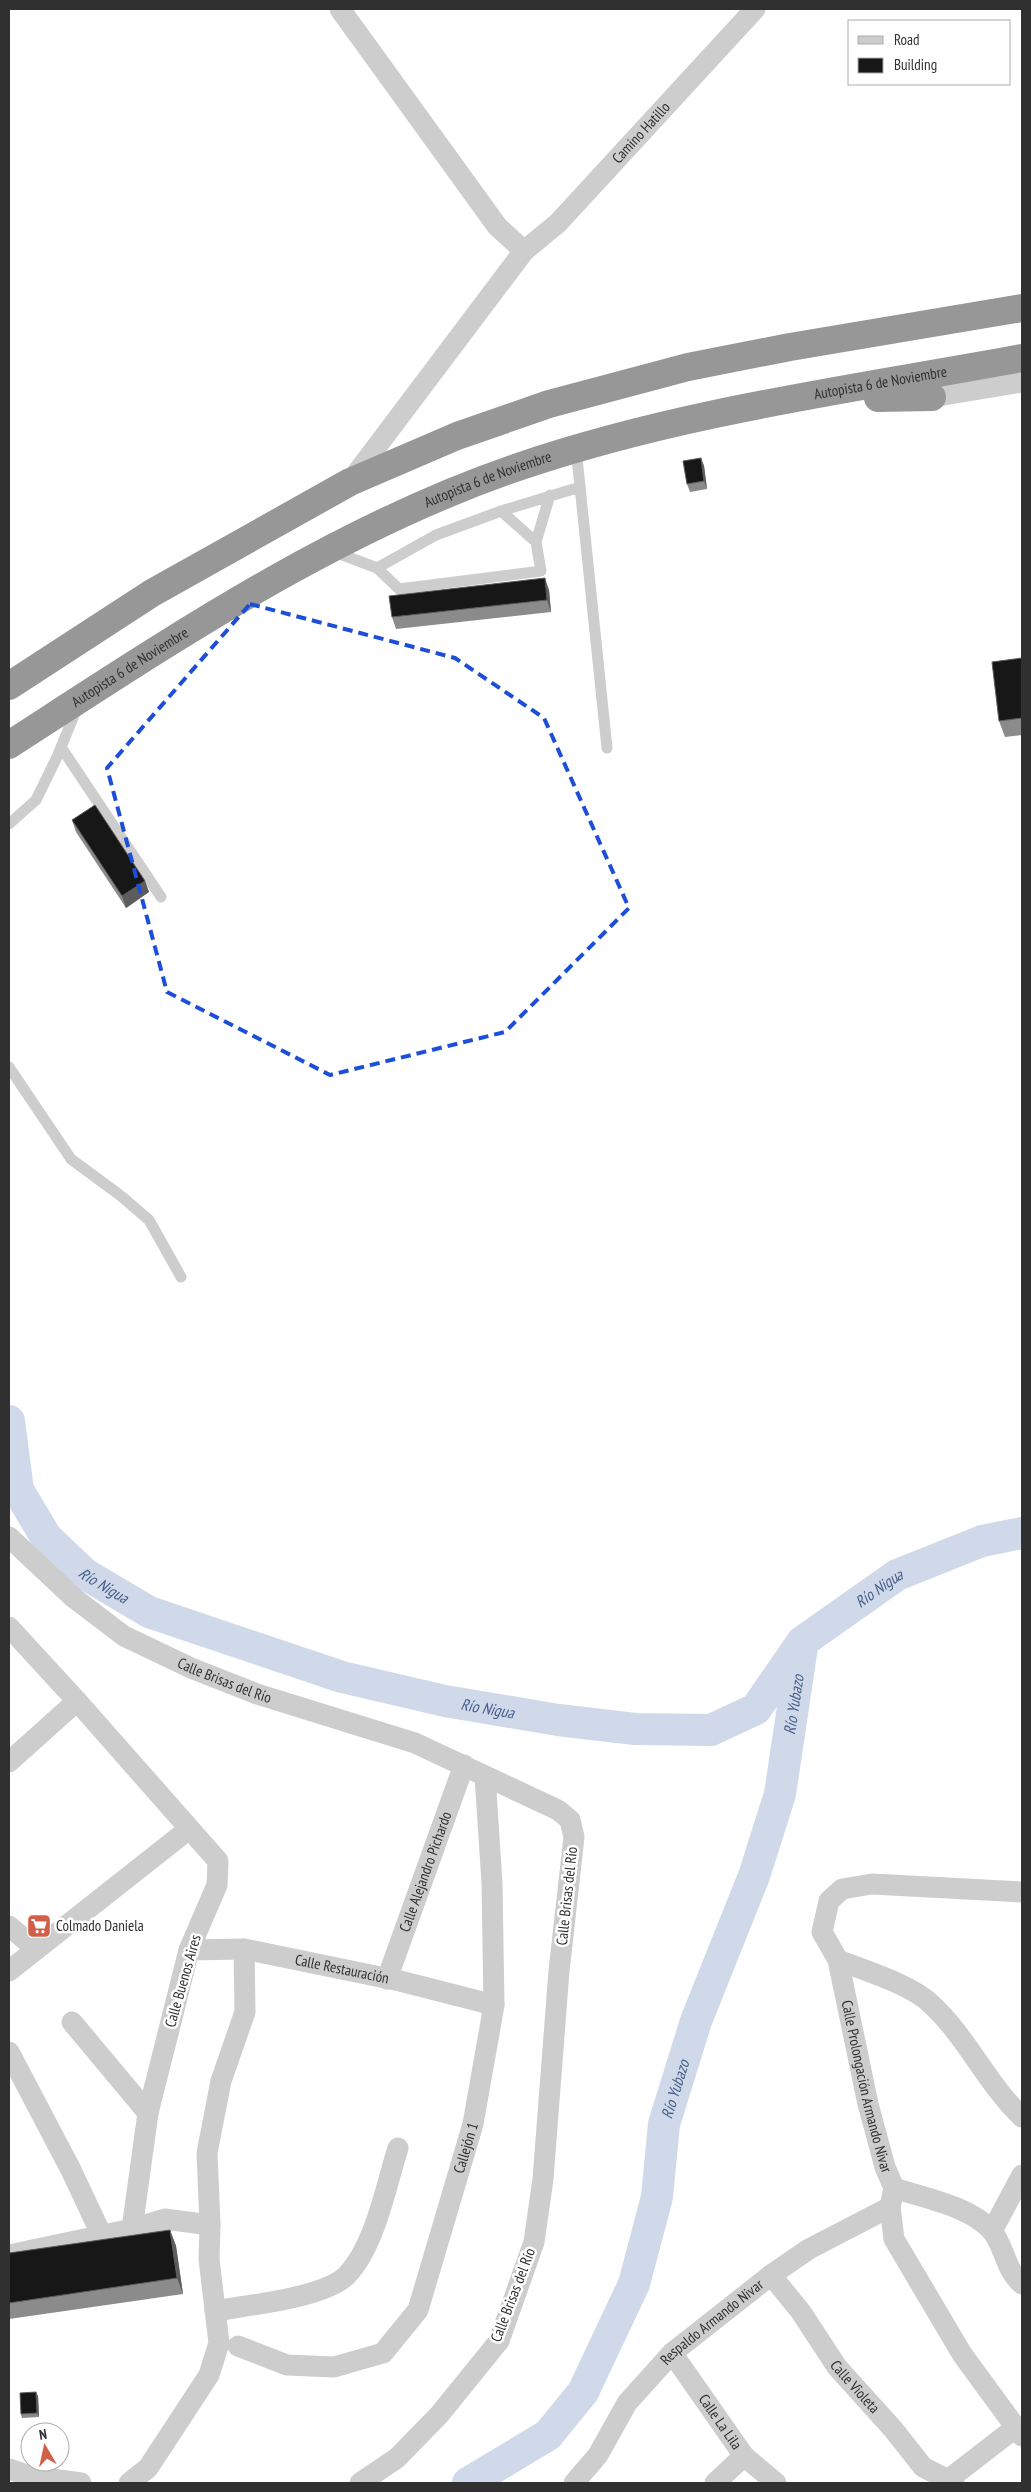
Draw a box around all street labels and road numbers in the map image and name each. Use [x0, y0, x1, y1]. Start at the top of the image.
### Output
street label: Camino Hatillo [608, 98, 674, 167]
street label: Autopista 6 de Noviembre [812, 362, 948, 403]
street label: Autopista 6 de Noviembre [421, 447, 554, 512]
street label: Autopista 6 de Noviembre [68, 623, 192, 711]
street label: Calle Brisas del Río [175, 1653, 274, 1707]
street label: Calle Alejandro Pichardo [395, 1809, 456, 1934]
street label: Calle Brisas del Río [552, 1846, 581, 1946]
street label: Calle Buenos Aires [160, 1932, 205, 2029]
street label: Calle Restauración [293, 1950, 391, 1988]
street label: Calle Prolongación Armando Nivar [838, 1998, 897, 2177]
street label: Callejón 1 [449, 2120, 482, 2176]
street label: Calle Brisas del Río [486, 2245, 539, 2344]
street label: Respaldo Armando Nivar [656, 2274, 768, 2369]
street label: Calle Violeta [826, 2356, 884, 2417]
street label: Calle La Lila [695, 2390, 746, 2453]

